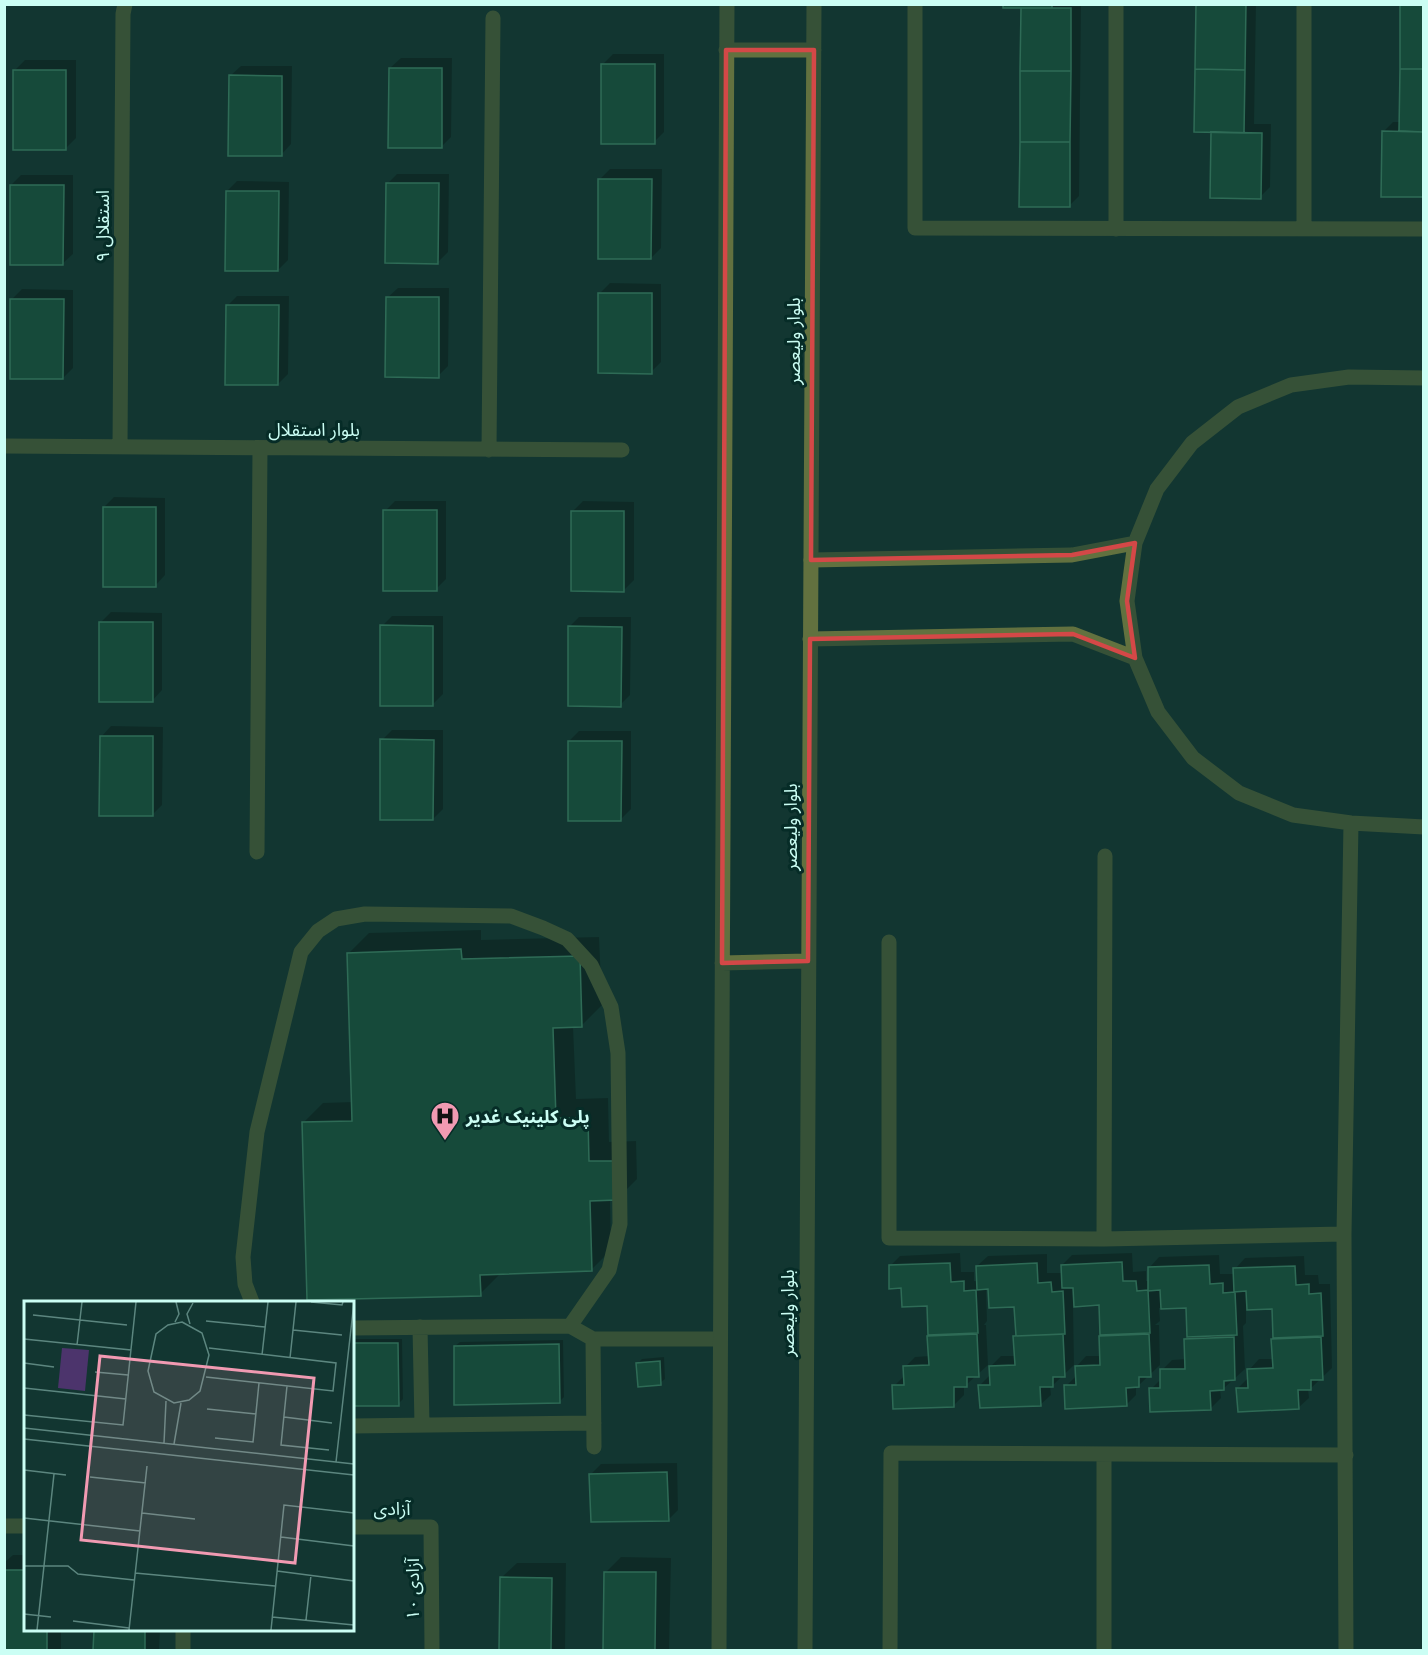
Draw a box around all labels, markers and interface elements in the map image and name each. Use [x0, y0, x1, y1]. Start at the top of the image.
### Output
street label: استقلال ۹ [91, 190, 114, 262]
street label: بلوار ولیعصر [782, 297, 805, 386]
street label: بلوار استقلال [268, 418, 360, 441]
street label: بلوار ولیعصر [779, 783, 802, 872]
hospital icon: پلی کلینیک غدیر [429, 1100, 461, 1142]
place label: پلی کلینیک غدیر [465, 1105, 590, 1129]
street label: بلوار ولیعصر [776, 1269, 799, 1358]
inset map [24, 1301, 354, 1631]
street label: آزادی [374, 1497, 411, 1520]
street label: آزادی ۱۰ [401, 1557, 424, 1620]

